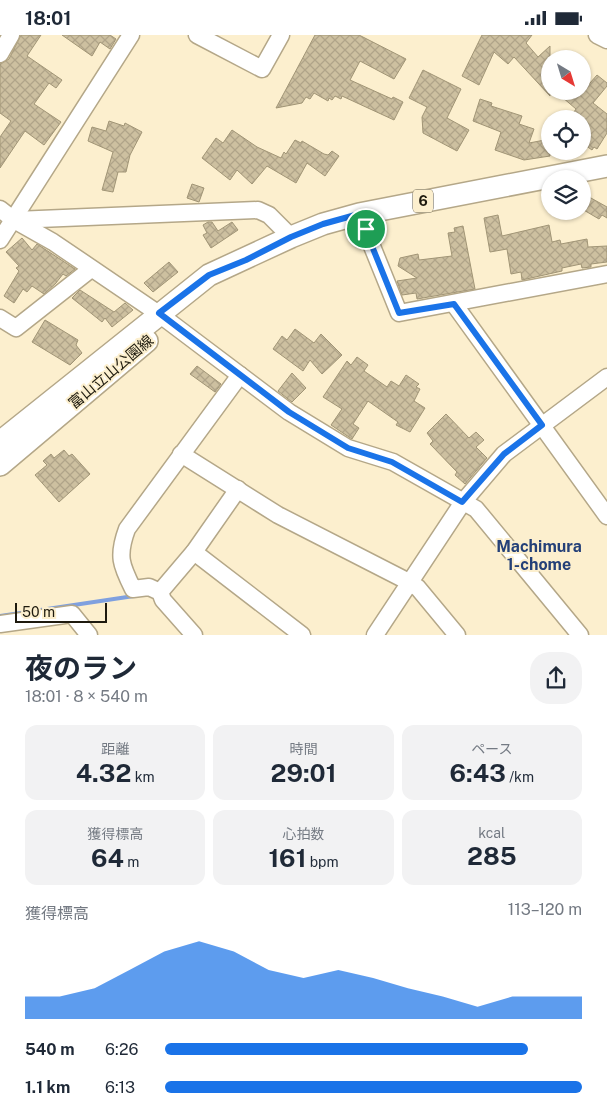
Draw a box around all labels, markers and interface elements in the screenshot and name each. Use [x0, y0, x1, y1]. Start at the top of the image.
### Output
text: 18:01 [25, 7, 71, 29]
north arrow [541, 50, 591, 100]
map controls [541, 50, 591, 220]
button: locate [541, 110, 591, 160]
button: layers [541, 170, 591, 220]
road number: 6 [413, 189, 433, 213]
pin [345, 208, 387, 250]
icon: arrive [352, 215, 380, 243]
street label: 富山立山公園線 [65, 331, 156, 412]
district label: Machimura 1-chome [496, 537, 582, 574]
scale bar [15, 600, 108, 623]
text: 50 m [22, 604, 55, 620]
text: 夜のラン [25, 651, 137, 684]
button: share [530, 652, 582, 704]
text: 18:01 · 8 × 540 m [25, 687, 148, 706]
text: 距離 [101, 741, 129, 757]
text: 時間 [289, 741, 317, 757]
text: ペース [471, 741, 512, 757]
text: 4.32 [76, 758, 131, 788]
text: 29:01 [271, 758, 336, 788]
text: 6:43 [450, 758, 506, 788]
text: km [131, 769, 155, 785]
text: /km [506, 769, 534, 785]
text: kcal [478, 825, 505, 841]
text: 獲得標高 [87, 826, 143, 842]
text: 心拍数 [282, 826, 324, 842]
text: 285 [467, 841, 517, 871]
text: 64 [91, 843, 124, 873]
text: 161 [268, 843, 306, 873]
text: m [124, 854, 139, 870]
text: bpm [306, 854, 339, 870]
text: 113–120 m [508, 900, 582, 919]
text: 獲得標高 [25, 904, 89, 923]
text: 540 m [25, 1040, 75, 1059]
text: 6:26 [105, 1040, 138, 1059]
text: 1.1 km [25, 1078, 70, 1097]
text: 6:13 [105, 1078, 135, 1097]

